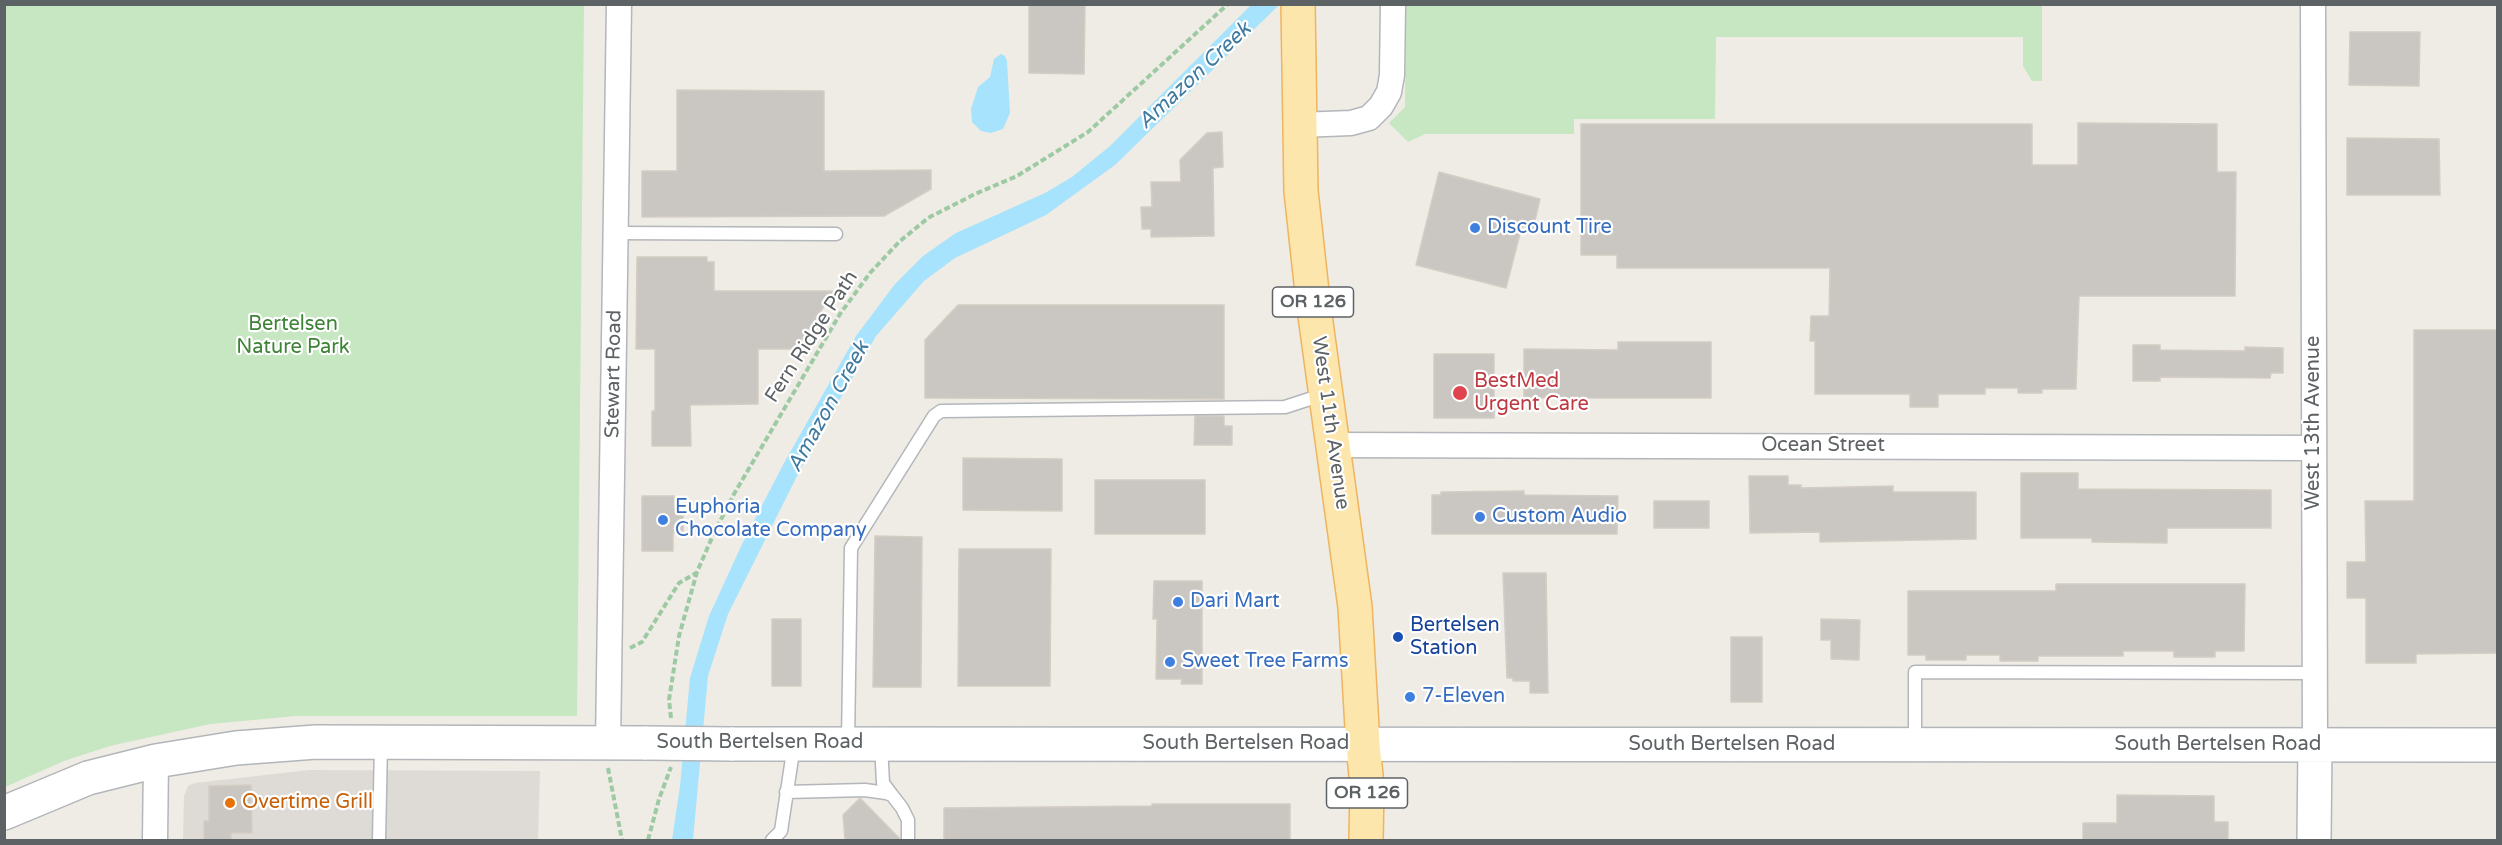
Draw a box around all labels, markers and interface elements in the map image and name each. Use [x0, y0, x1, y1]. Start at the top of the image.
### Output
water label: Amazon Creek [1133, 17, 1257, 135]
place label: Discount Tire [1487, 216, 1612, 240]
marker: Discount Tire [1468, 221, 1482, 235]
street label: Fern Ridge Path [760, 267, 864, 407]
road number: OR 126 [1272, 287, 1354, 317]
street label: Stewart Road [601, 310, 627, 438]
park label: Bertelsen Nature Park [236, 313, 350, 360]
street label: West 11th Avenue [1306, 335, 1354, 511]
street label: West 13th Avenue [2302, 336, 2326, 510]
water label: Amazon Creek [783, 337, 875, 477]
place label: BestMed Urgent Care [1474, 370, 1589, 417]
marker: BestMed Urgent Care [1451, 384, 1469, 402]
street label: Ocean Street [1761, 434, 1885, 458]
place label: Euphoria Chocolate Company [675, 496, 867, 543]
place label: Custom Audio [1492, 505, 1627, 529]
marker: Custom Audio [1473, 510, 1487, 524]
marker: Euphoria Chocolate Company [656, 513, 670, 527]
place label: Dari Mart [1190, 590, 1280, 614]
marker: Dari Mart [1171, 595, 1185, 609]
place label: Bertelsen Station [1410, 614, 1500, 661]
marker: Bertelsen Station [1391, 630, 1405, 644]
place label: Sweet Tree Farms [1182, 650, 1349, 674]
marker: Sweet Tree Farms [1163, 655, 1177, 669]
place label: 7-Eleven [1422, 685, 1505, 709]
marker: 7-Eleven [1403, 690, 1417, 704]
street label: South Bertelsen Road [657, 731, 863, 755]
street label: South Bertelsen Road [1143, 732, 1349, 756]
street label: South Bertelsen Road [1629, 733, 1835, 757]
street label: South Bertelsen Road [2115, 733, 2321, 757]
road number: OR 126 [1326, 778, 1408, 808]
place label: Overtime Grill [242, 791, 373, 815]
marker: Overtime Grill [223, 796, 237, 810]

